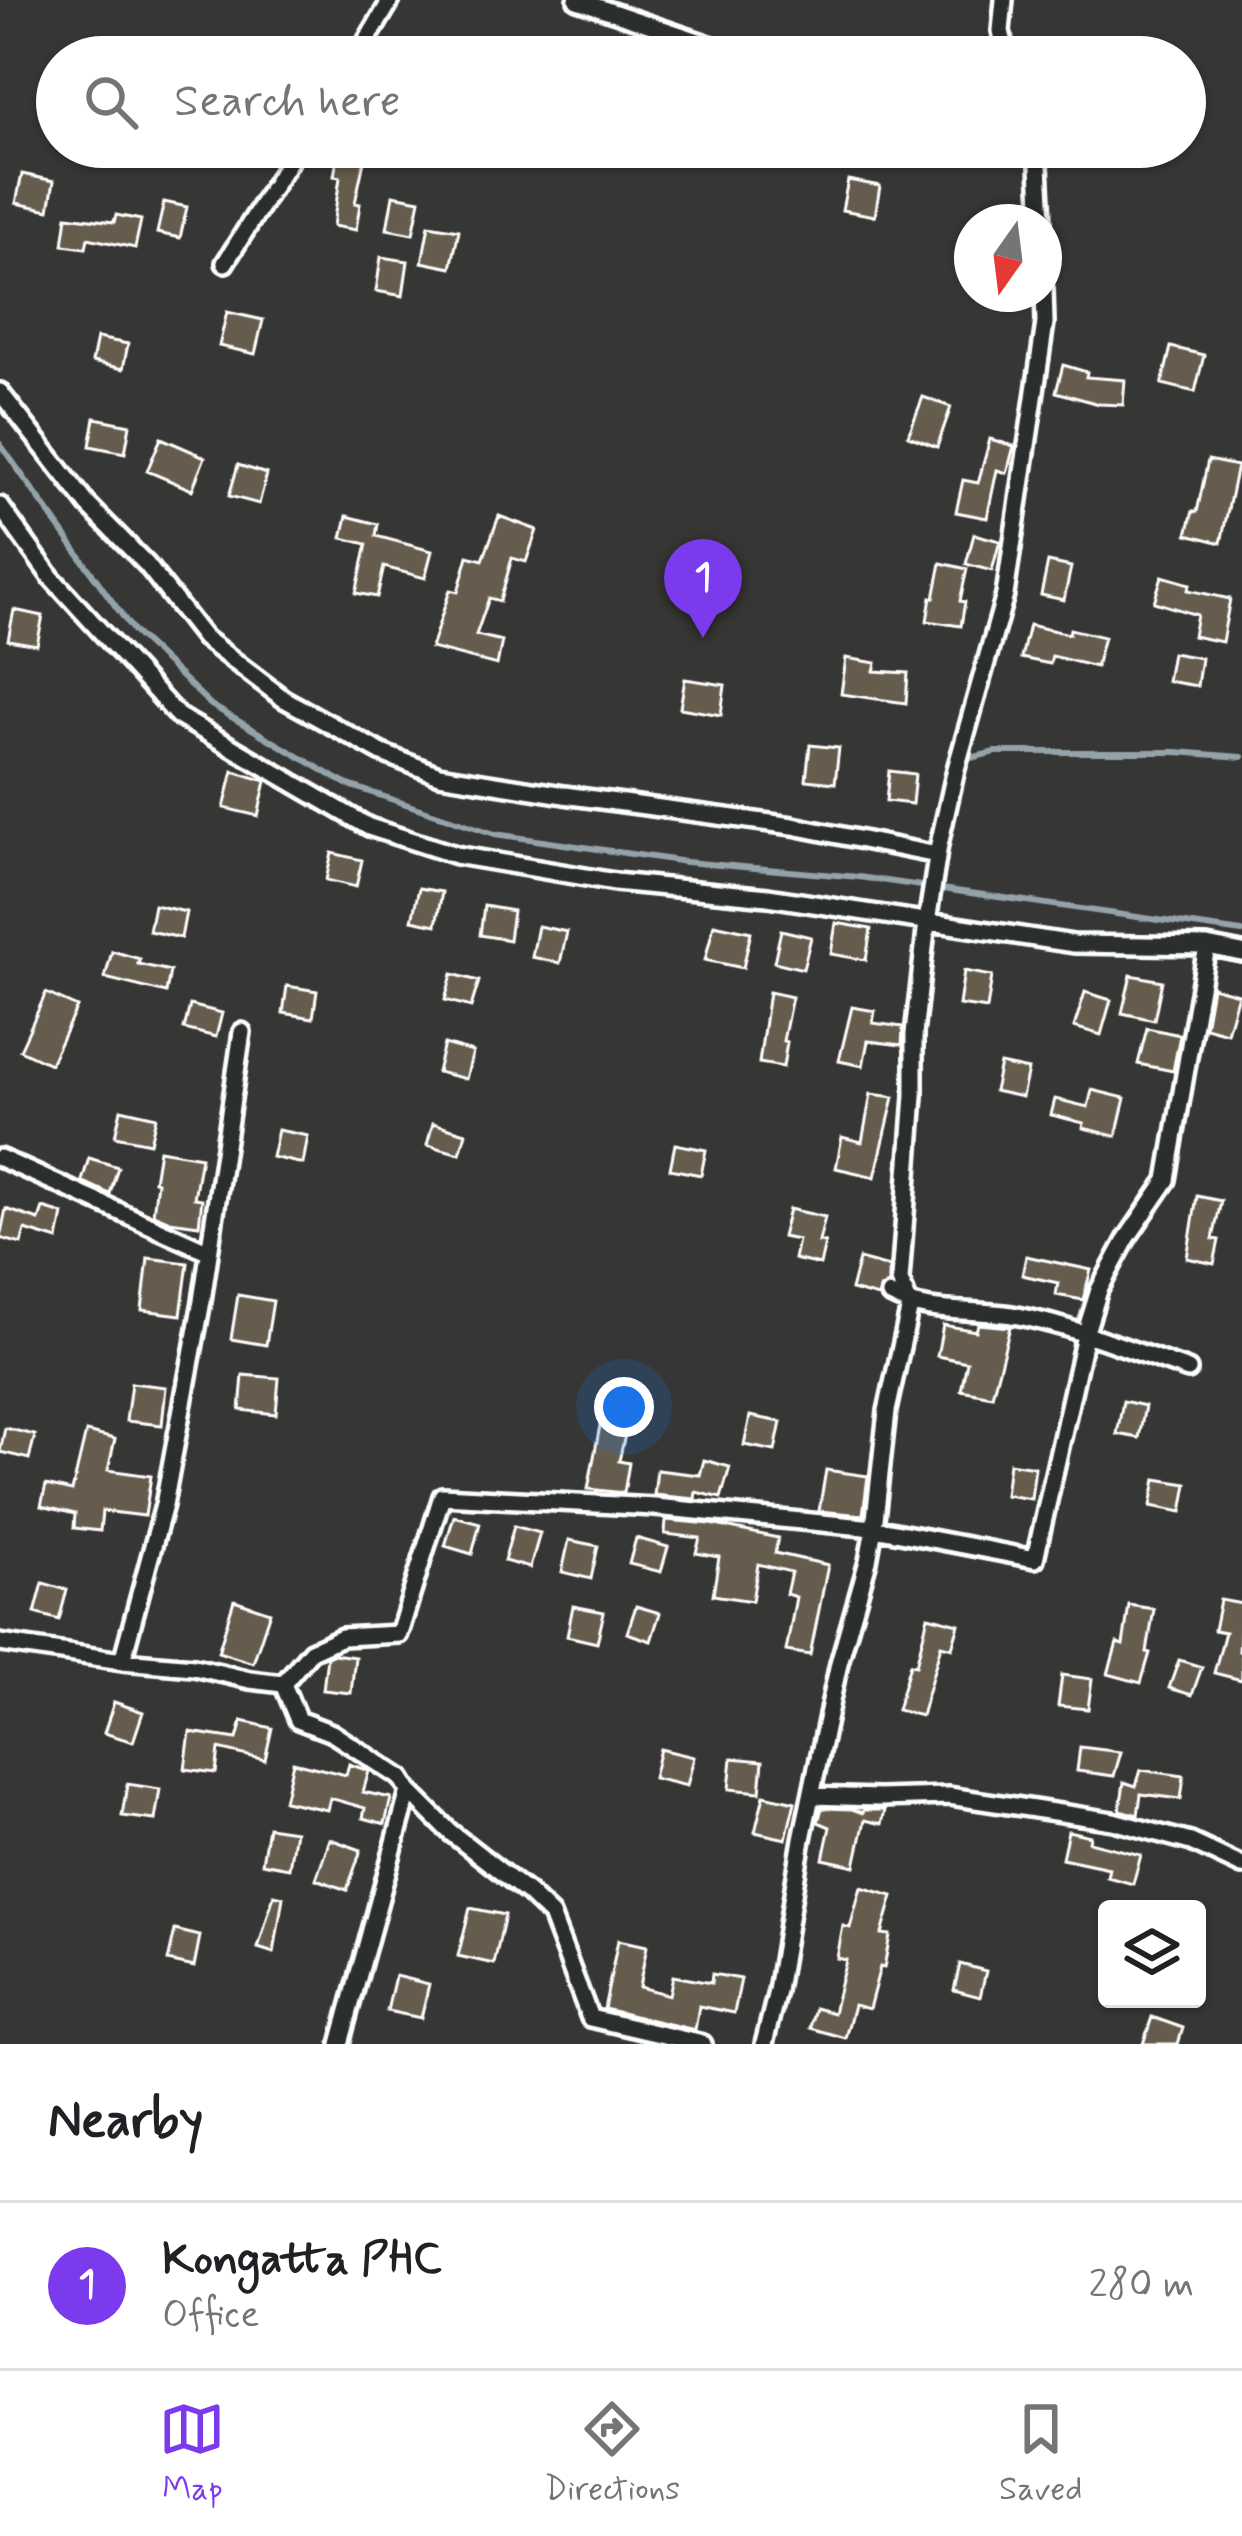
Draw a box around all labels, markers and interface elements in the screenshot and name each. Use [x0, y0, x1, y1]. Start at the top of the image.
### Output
search box [36, 36, 1206, 168]
icon: search [78, 69, 144, 135]
text: Search here [174, 73, 401, 132]
north arrow [954, 204, 1062, 312]
pin: 1 [664, 539, 742, 638]
your location [594, 1377, 654, 1437]
map controls [1098, 1900, 1206, 2008]
button: layers [1098, 1900, 1206, 2008]
text: Nearby [48, 2089, 203, 2155]
text: Kongatta PHC [162, 2231, 442, 2290]
text: 1 [78, 2260, 96, 2311]
text: 280 m [1089, 2260, 1194, 2311]
text: Office [162, 2290, 259, 2341]
tab: Map [159, 2396, 225, 2512]
tab: Directions [544, 2396, 680, 2512]
tab: Saved [999, 2396, 1083, 2512]

